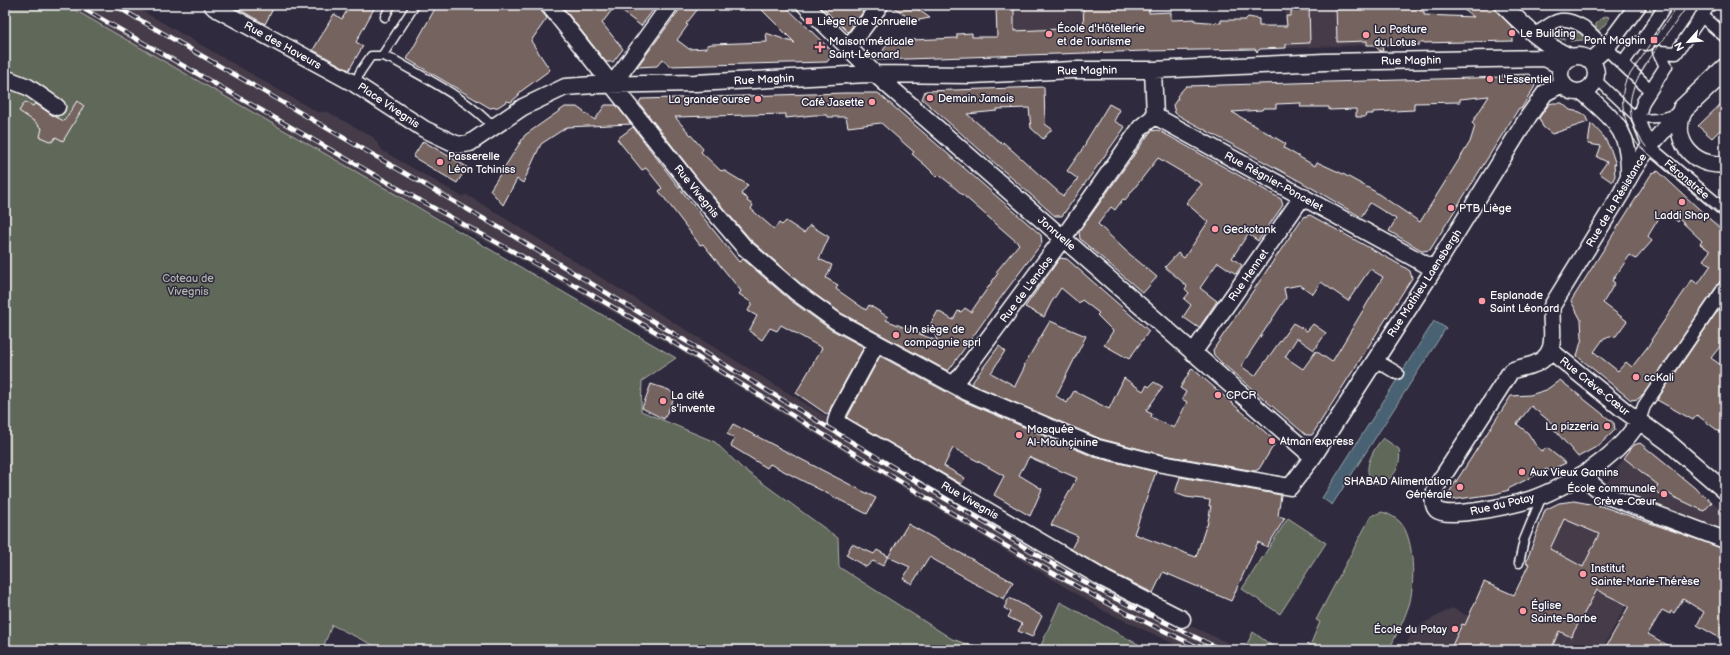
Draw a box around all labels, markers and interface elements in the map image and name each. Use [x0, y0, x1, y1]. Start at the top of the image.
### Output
place label: Liège Rue Jonruelle [817, 15, 918, 28]
marker: Liège Rue Jonruelle [804, 16, 814, 26]
street label: Rue des Haveurs [242, 19, 324, 72]
place label: École d'Hôtellerie et de Tourisme [1057, 21, 1145, 48]
north arrow [1668, 22, 1708, 62]
place label: La Posture du Lotus [1374, 23, 1428, 49]
place label: Le Building [1520, 27, 1576, 40]
marker: Le Building [1507, 28, 1517, 38]
marker: École d'Hôtellerie et de Tourisme [1044, 29, 1054, 39]
marker: La Posture du Lotus [1361, 30, 1371, 40]
place label: Pont Maghin [1584, 34, 1646, 47]
place label: Maison médicale Saint-Léonard [829, 35, 914, 61]
marker: Pont Maghin [1649, 35, 1659, 45]
text: N [1672, 40, 1687, 53]
marker: Maison médicale Saint-Léonard [814, 41, 826, 53]
street label: Rue Maghin [1381, 53, 1441, 68]
street label: Rue Maghin [1057, 63, 1117, 78]
street label: Rue Maghin [734, 71, 795, 88]
place label: L'Essentiel [1498, 73, 1552, 86]
marker: L'Essentiel [1485, 74, 1495, 84]
street label: Place Vivegnis [355, 80, 423, 131]
place label: Demain Jamais [938, 92, 1015, 105]
place label: La grande ourse [668, 93, 750, 106]
marker: Demain Jamais [925, 93, 935, 103]
marker: La grande ourse [753, 94, 763, 104]
place label: Café Jasette [801, 96, 864, 109]
marker: Café Jasette [867, 97, 877, 107]
street label: Rue Régnier-Poncelet [1222, 149, 1326, 214]
place label: Passerelle Léon Tchiniss [448, 150, 516, 176]
street label: Rue de la Résistance [1583, 151, 1650, 249]
marker: Passerelle Léon Tchiniss [435, 157, 445, 167]
street label: Féronstrée [1662, 157, 1712, 202]
street label: Rue Vivegnis [671, 162, 722, 221]
marker: Laddi Shop [1677, 197, 1687, 207]
place label: PTB Liège [1459, 202, 1512, 215]
marker: PTB Liège [1446, 203, 1456, 213]
place label: Laddi Shop [1654, 209, 1710, 222]
street label: Jonruelle [1035, 213, 1079, 254]
place label: Geckotank [1223, 223, 1276, 236]
marker: Geckotank [1210, 224, 1220, 234]
street label: Rue Mathieu Laensbergh [1385, 227, 1464, 340]
street label: Rue Hennet [1226, 246, 1271, 304]
street label: Rue de L'enclos [997, 253, 1056, 325]
park label: Coteau de Vivegnis [162, 272, 214, 298]
place label: Esplanade Saint Léonard [1490, 289, 1559, 315]
marker: Esplanade Saint Léonard [1477, 296, 1487, 306]
place label: Un siège de compagnie sprl [904, 323, 981, 349]
marker: Un siège de compagnie sprl [891, 330, 901, 340]
street label: Rue Crève-Cœur [1557, 354, 1633, 419]
place label: ccKali [1644, 371, 1674, 384]
marker: ccKali [1631, 372, 1641, 382]
place label: La cité s'invente [671, 389, 716, 415]
place label: CPCR [1226, 389, 1257, 402]
marker: CPCR [1213, 390, 1223, 400]
marker: La cité s'invente [658, 396, 668, 406]
place label: La pizzeria [1545, 420, 1599, 433]
marker: La pizzeria [1602, 421, 1612, 431]
place label: Mosquée Al-Mouhçinine [1027, 423, 1098, 449]
marker: Mosquée Al-Mouhçinine [1014, 430, 1024, 440]
place label: Atman express [1280, 435, 1354, 448]
marker: Atman express [1267, 436, 1277, 446]
place label: Aux Vieux Gamins [1530, 466, 1619, 479]
marker: Aux Vieux Gamins [1517, 467, 1527, 477]
place label: SHABAD Alimentation Générale [1344, 475, 1452, 501]
street label: Rue Vivegnis [939, 479, 1001, 522]
place label: École communale Crève-Cœur [1567, 481, 1657, 508]
marker: SHABAD Alimentation Générale [1455, 482, 1465, 492]
marker: École communale Crève-Cœur [1659, 489, 1669, 499]
street label: Rue du Potay [1469, 491, 1536, 518]
place label: Institut Sainte-Marie-Thérèse [1591, 562, 1700, 588]
marker: Institut Sainte-Marie-Thérèse [1578, 569, 1588, 579]
place label: Église Sainte-Barbe [1531, 598, 1597, 625]
marker: Église Sainte-Barbe [1518, 606, 1528, 616]
place label: École du Potay [1374, 622, 1447, 636]
marker: École du Potay [1450, 624, 1460, 634]

